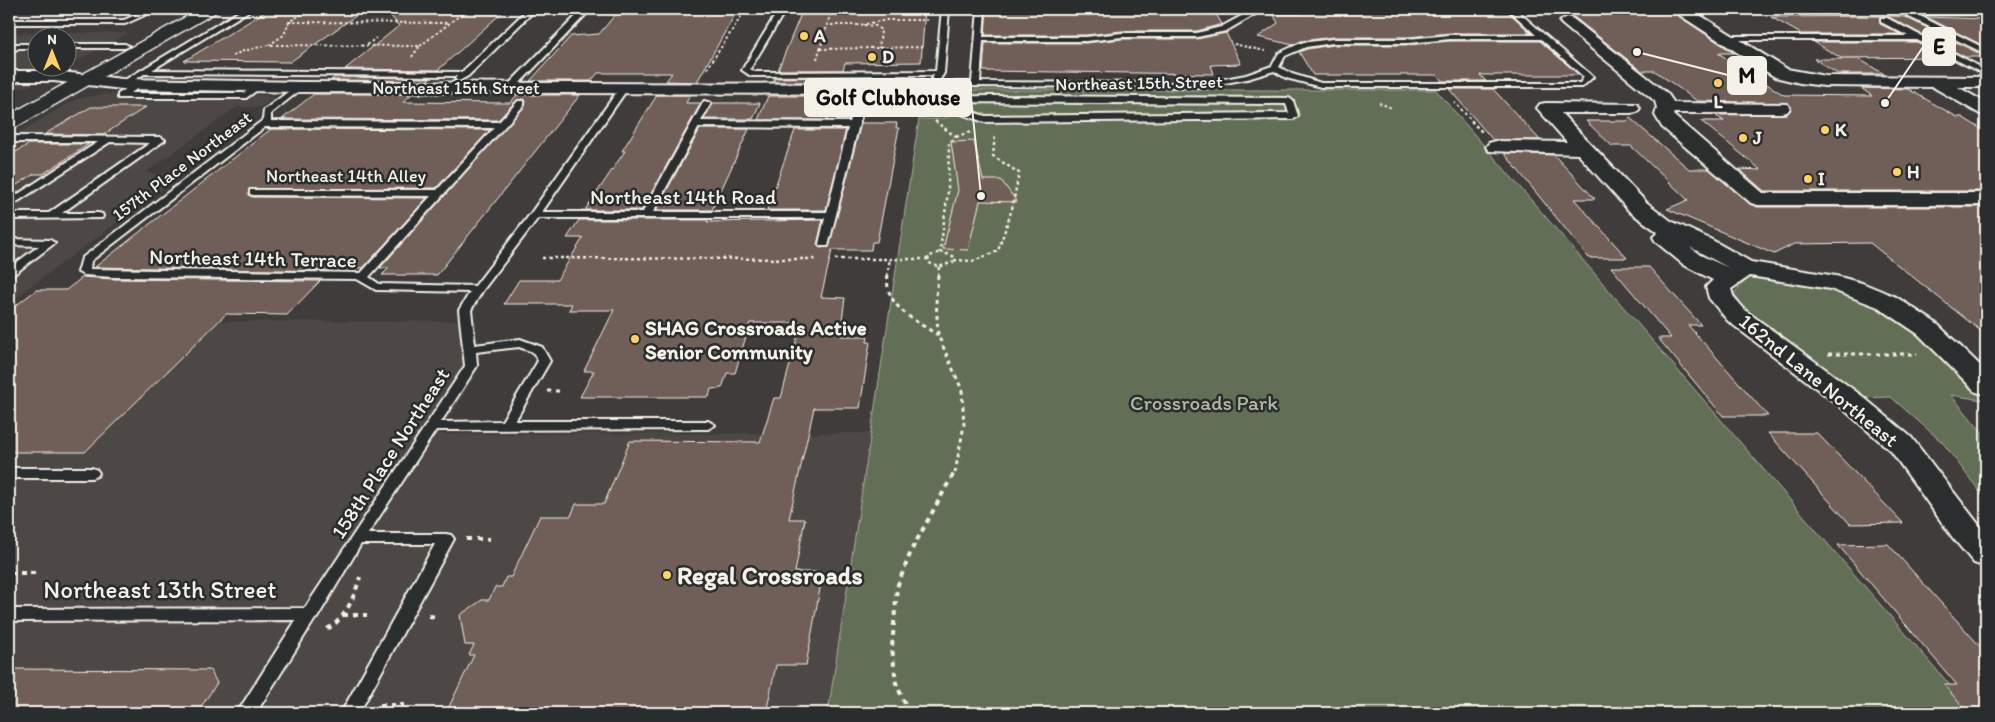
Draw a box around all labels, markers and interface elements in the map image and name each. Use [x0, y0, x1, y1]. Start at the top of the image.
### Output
place label: A [813, 25, 826, 47]
north arrow [28, 28, 78, 78]
callout: E [1923, 28, 1955, 65]
marker: A [798, 30, 810, 42]
text: N [47, 31, 57, 48]
text: E [1933, 33, 1945, 60]
place label: D [882, 46, 894, 68]
marker: D [866, 51, 878, 63]
callout: M [1728, 57, 1766, 94]
text: M [1738, 62, 1756, 89]
street label: Northeast 15th Street [1055, 71, 1223, 95]
street label: Northeast 15th Street [372, 77, 540, 99]
marker: L [1712, 77, 1724, 89]
callout: Golf Clubhouse [805, 79, 971, 116]
text: Golf Clubhouse [816, 84, 960, 111]
place label: L [1713, 91, 1723, 113]
street label: 157th Place Northeast [108, 106, 256, 226]
place label: K [1835, 119, 1847, 141]
marker: K [1819, 124, 1831, 136]
place label: J [1752, 127, 1762, 149]
marker: J [1737, 132, 1749, 144]
place label: H [1907, 161, 1919, 183]
street label: Northeast 14th Alley [266, 165, 427, 187]
marker: H [1891, 166, 1903, 178]
place label: I [1818, 168, 1825, 190]
marker: I [1802, 173, 1814, 185]
street label: Northeast 14th Road [590, 184, 776, 209]
street label: Northeast 14th Terrace [149, 244, 357, 272]
street label: 162nd Lane Northeast [1734, 308, 1904, 452]
place label: SHAG Crossroads Active Senior Community [645, 315, 867, 365]
marker: SHAG Crossroads Active Senior Community [629, 333, 641, 345]
street label: 158th Place Northeast [325, 363, 455, 543]
park label: Crossroads Park [1130, 390, 1278, 415]
place label: Regal Crossroads [677, 560, 863, 591]
marker: Regal Crossroads [661, 569, 673, 581]
street label: Northeast 13th Street [43, 574, 277, 604]

